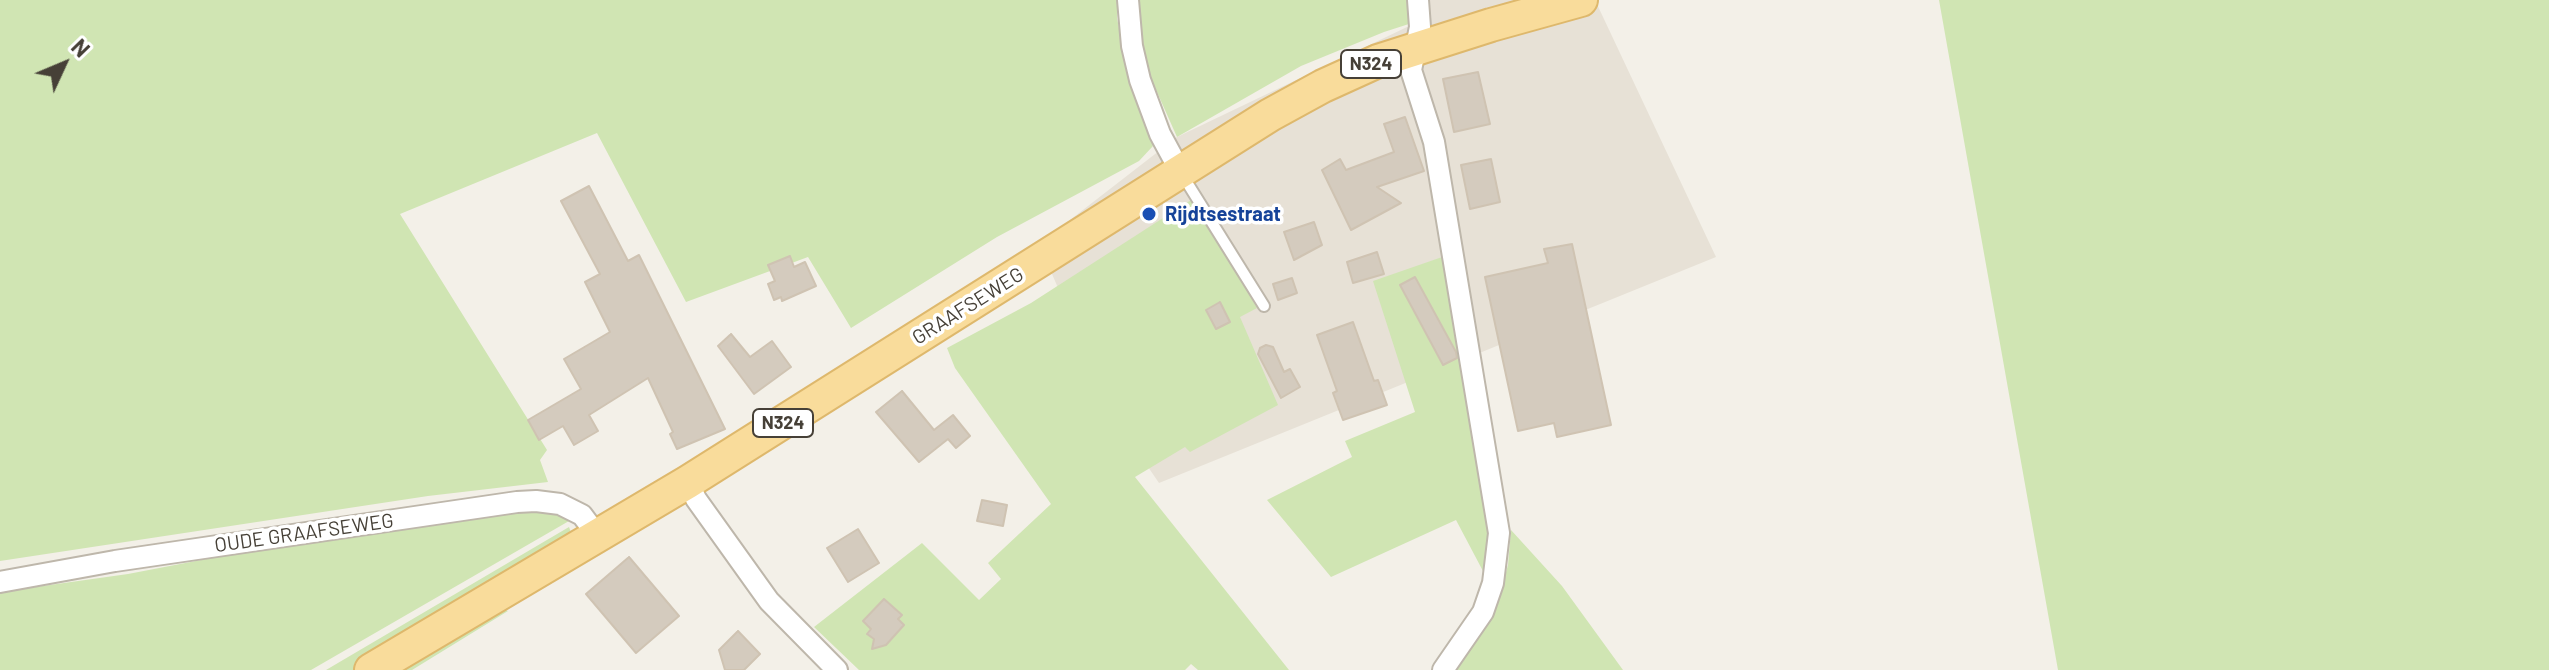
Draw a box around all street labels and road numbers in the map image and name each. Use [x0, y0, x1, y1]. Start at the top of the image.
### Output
road number: N324 [1341, 50, 1401, 78]
street label: GRAAFSEWEG [908, 262, 1028, 350]
road number: N324 [753, 409, 813, 437]
street label: OUDE GRAAFSEWEG [213, 509, 395, 557]

